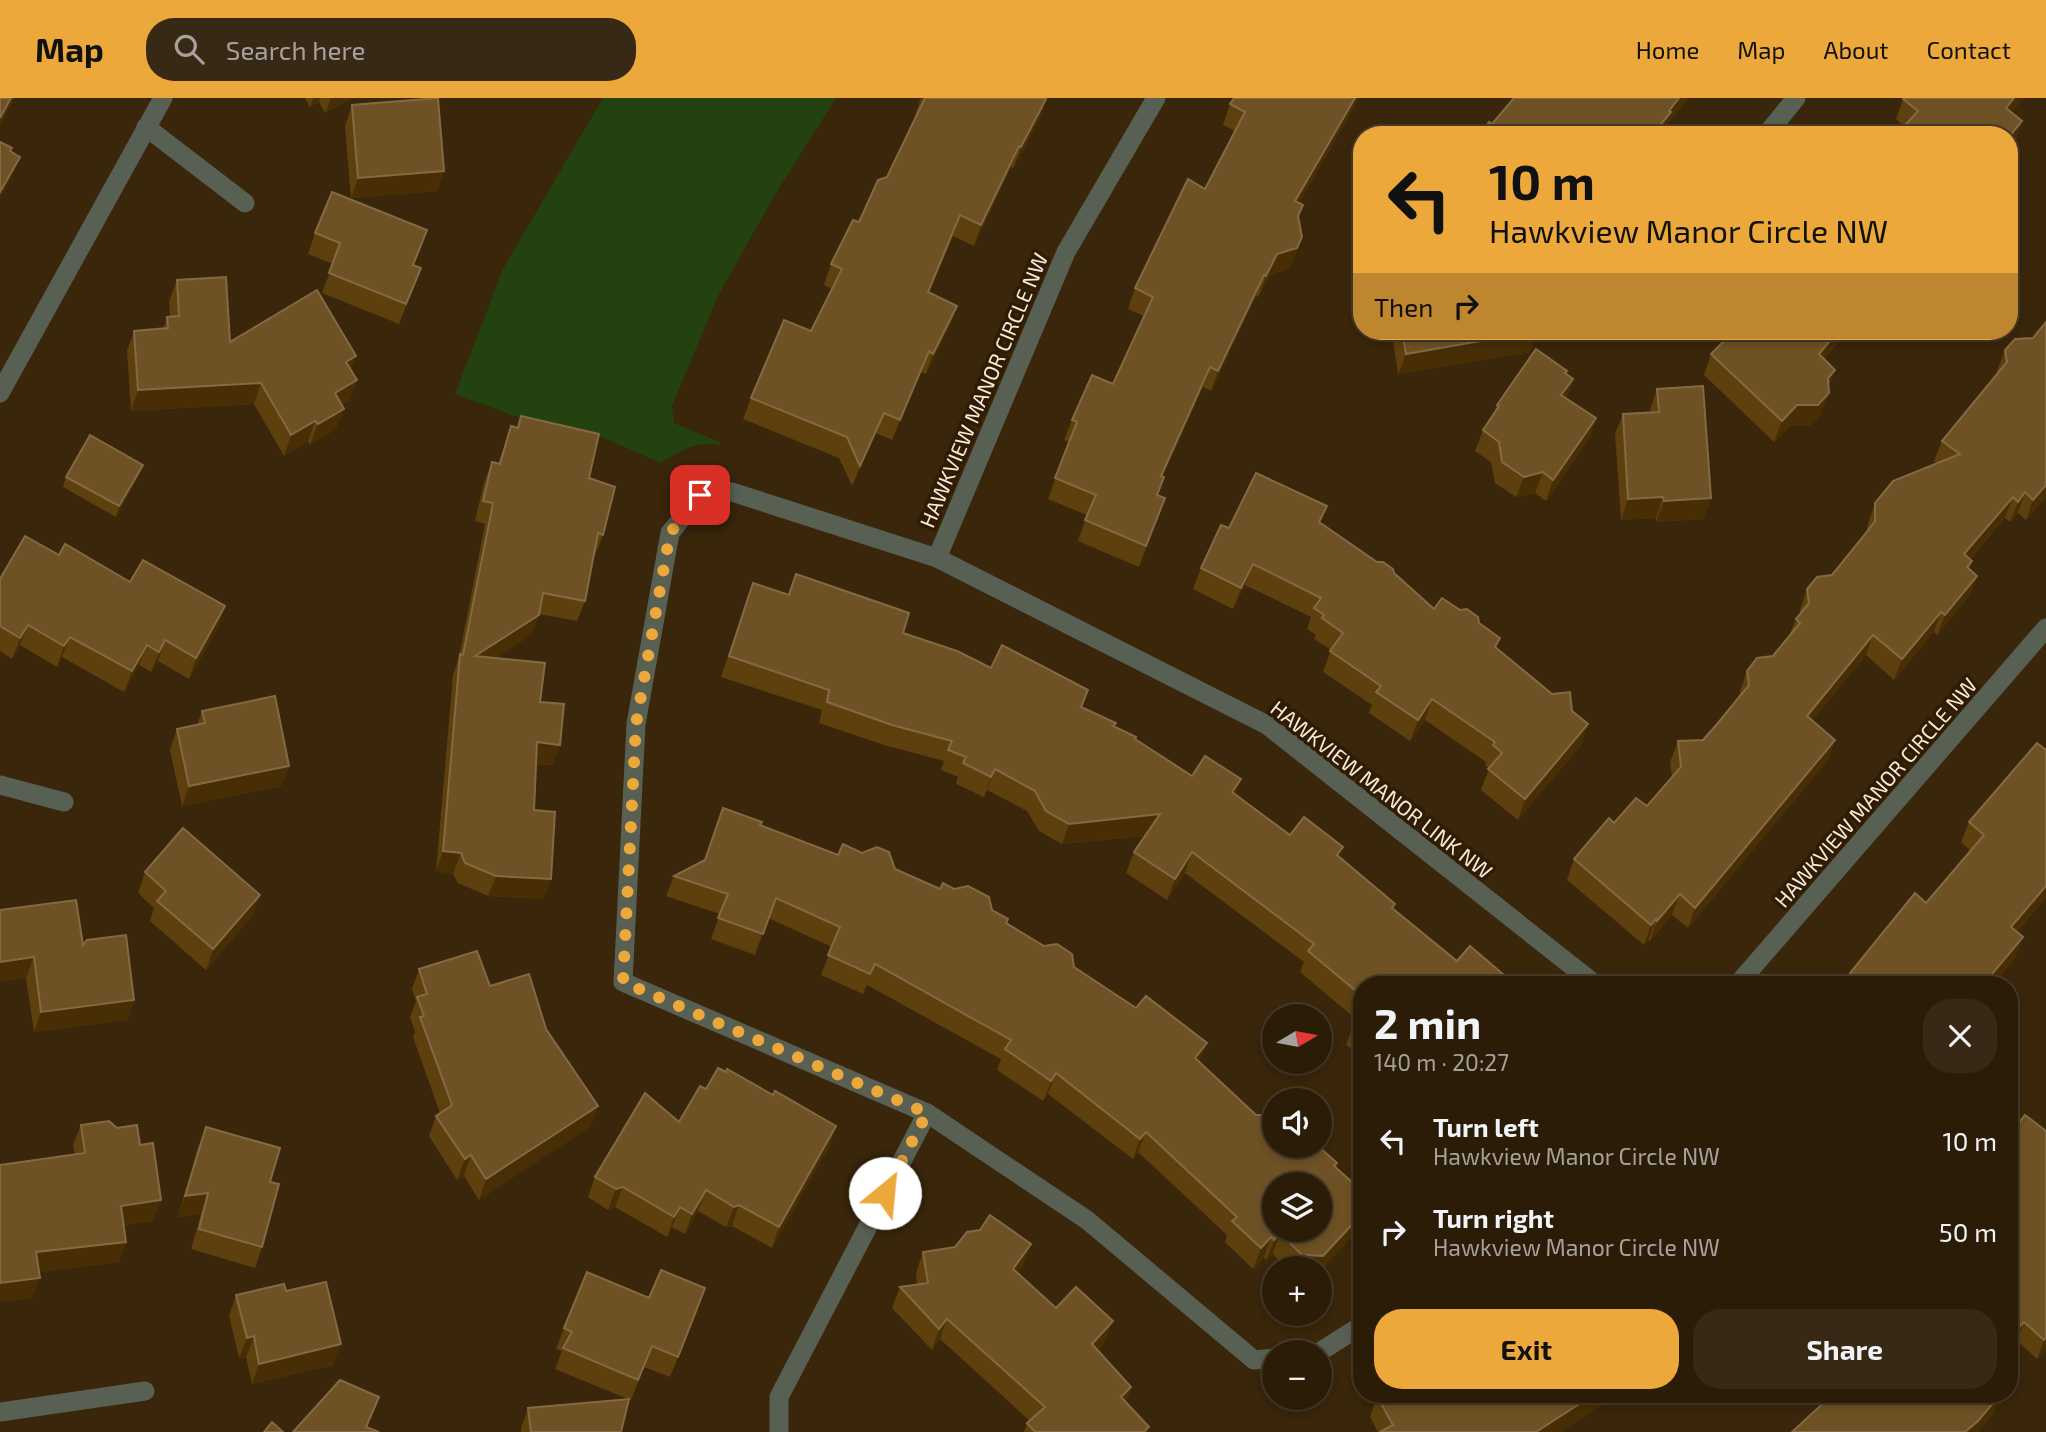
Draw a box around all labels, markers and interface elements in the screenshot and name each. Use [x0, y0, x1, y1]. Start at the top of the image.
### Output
search box [146, 18, 636, 81]
text: Map [35, 29, 104, 69]
icon: search [170, 30, 208, 68]
text: Search here [226, 34, 365, 65]
text: Home [1636, 35, 1699, 64]
text: Map [1737, 35, 1785, 64]
text: About [1823, 35, 1889, 64]
text: Contact [1927, 35, 2011, 64]
text: 10 m [1489, 151, 1595, 210]
icon: left [1374, 154, 1465, 245]
text: Hawkview Manor Circle NW [1489, 211, 1888, 249]
street label: HAWKVIEW MANOR CIRCLE NW [914, 249, 1052, 531]
icon: right [1447, 287, 1485, 325]
text: Then [1374, 291, 1433, 322]
pin [670, 465, 730, 525]
icon: arrive [681, 476, 719, 514]
street label: HAWKVIEW MANOR CIRCLE NW [1769, 672, 1981, 912]
street label: HAWKVIEW MANOR LINK NW [1266, 695, 1498, 883]
text: 2 min [1374, 997, 1481, 1047]
button: close [1923, 999, 1997, 1073]
north arrow [1262, 1004, 1332, 1074]
map controls [1262, 1004, 1332, 1410]
text: 140 m · 20:27 [1374, 1048, 1509, 1076]
button: sound [1262, 1088, 1332, 1158]
text: Turn left [1433, 1111, 1539, 1142]
icon: left [1374, 1122, 1412, 1160]
text: 10 m [1942, 1125, 1997, 1156]
text: Hawkview Manor Circle NW [1433, 1142, 1720, 1170]
position arrow [848, 1156, 922, 1230]
button: layers [1262, 1172, 1332, 1242]
text: Turn right [1433, 1202, 1554, 1233]
icon: right [1374, 1213, 1412, 1251]
text: 50 m [1939, 1216, 1997, 1247]
text: Hawkview Manor Circle NW [1433, 1233, 1720, 1261]
button: + [1262, 1256, 1332, 1326]
button: Exit [1374, 1309, 1679, 1389]
button: Share [1693, 1309, 1997, 1389]
button: − [1262, 1340, 1332, 1410]

